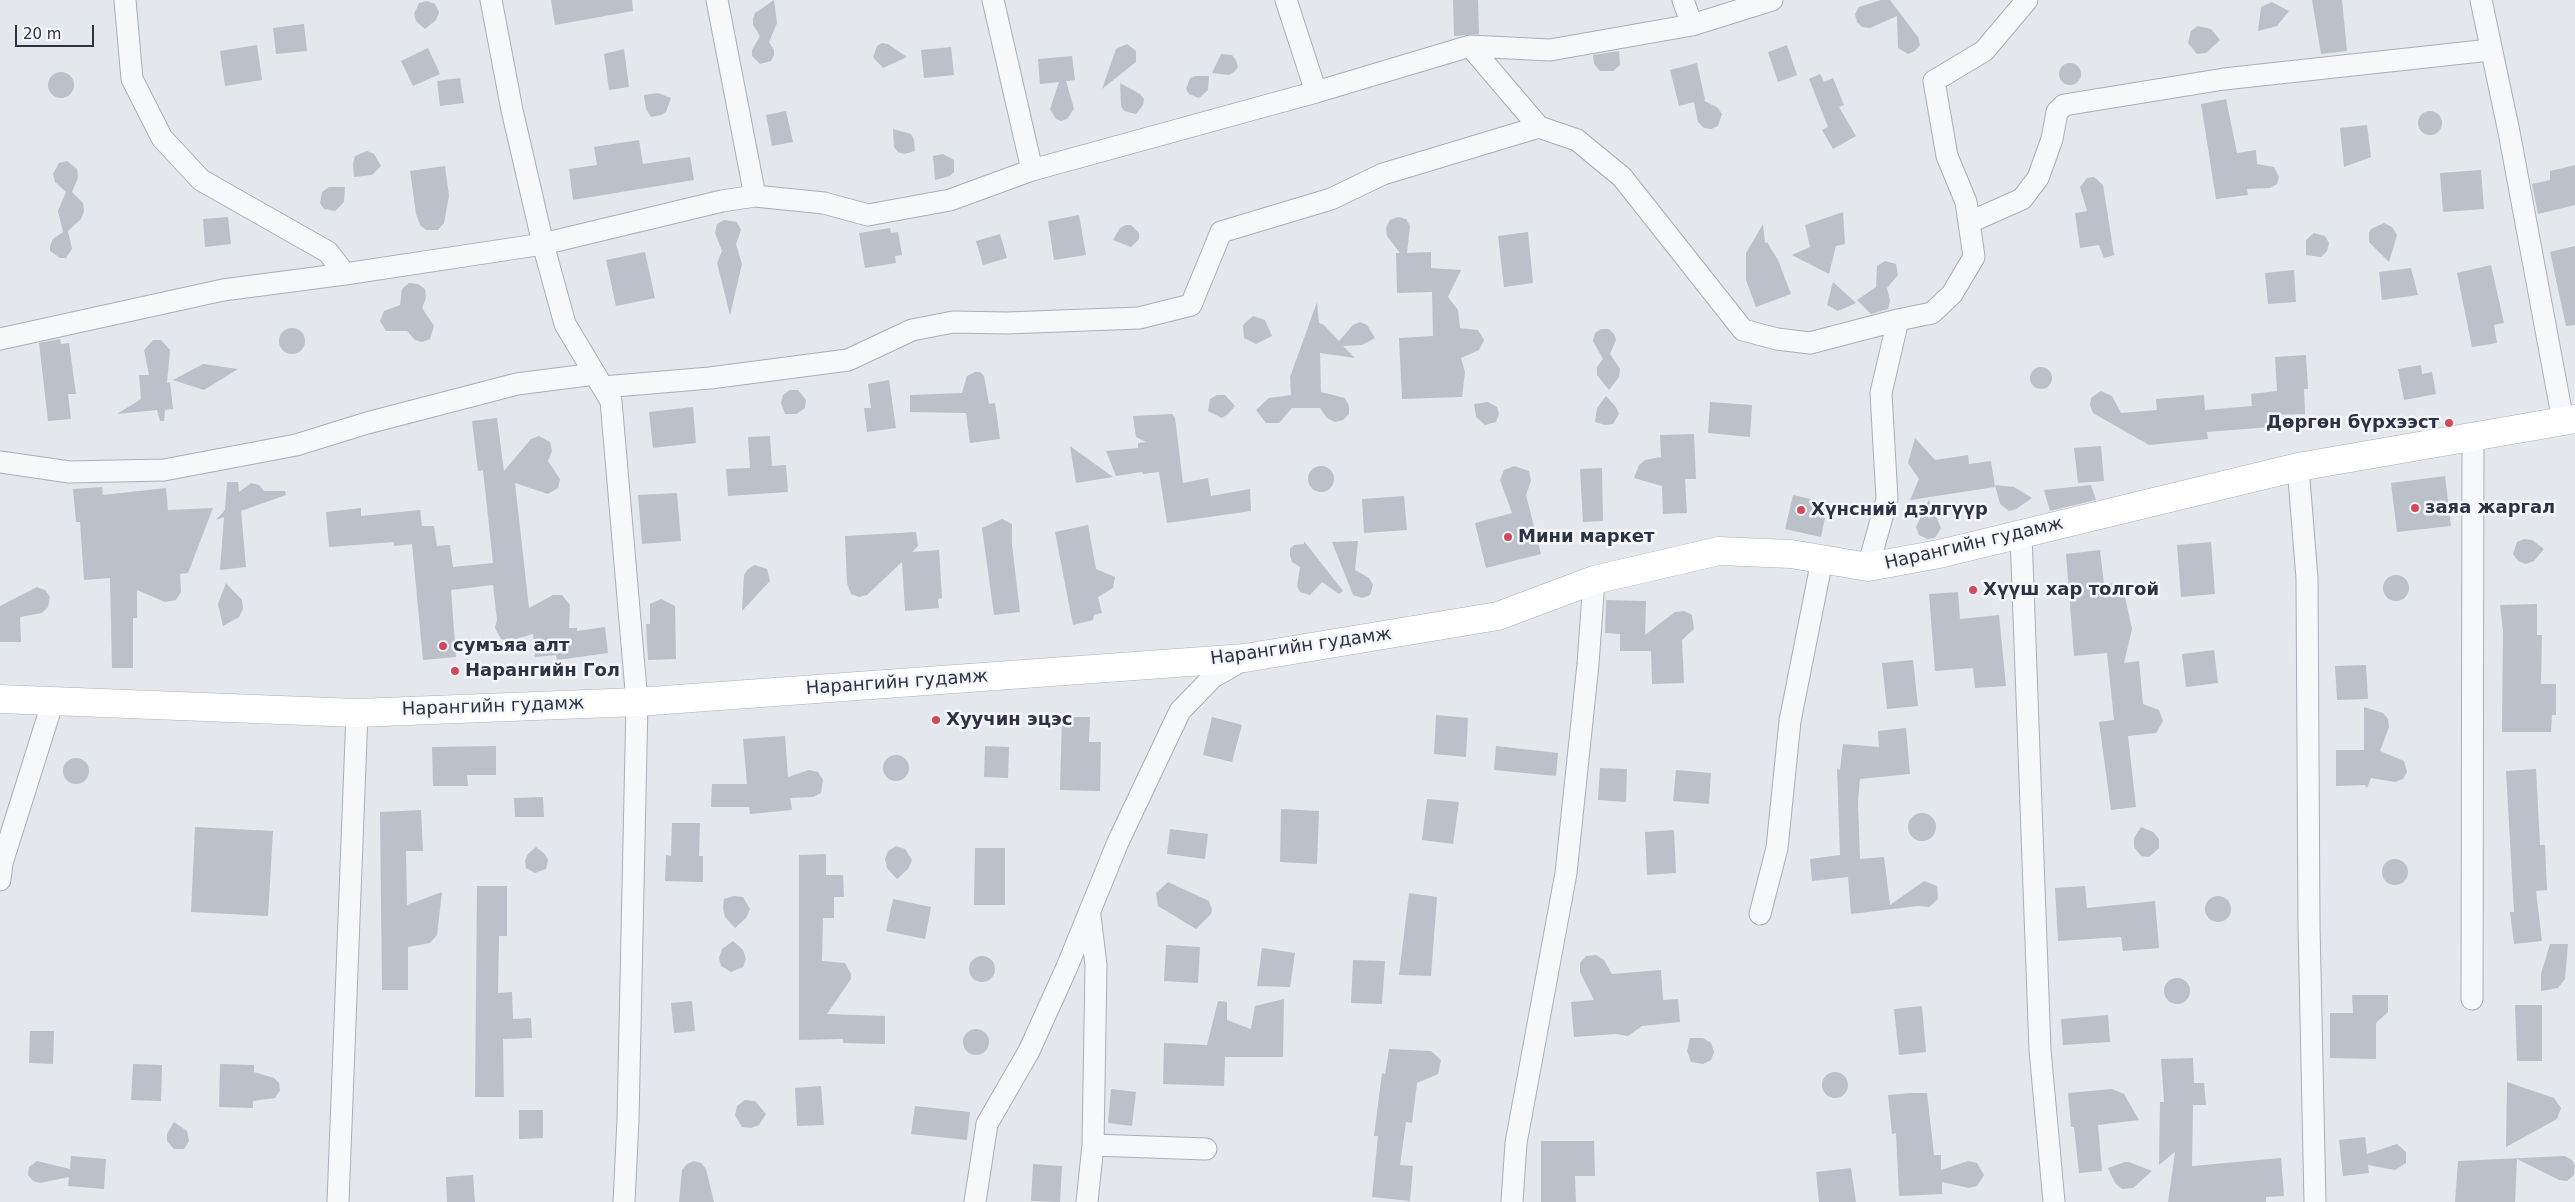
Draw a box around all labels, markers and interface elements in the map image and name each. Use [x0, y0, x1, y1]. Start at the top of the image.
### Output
scale bar [18, 15, 96, 47]
text: 20 m [23, 25, 61, 43]
place label: Дөргөн бүрхээст [2266, 412, 2439, 434]
marker: Дөргөн бүрхээст [2443, 417, 2455, 429]
place label: заяа жаргал [2425, 497, 2555, 519]
place label: Хүнсний дэлгүүр [1811, 499, 1988, 521]
marker: заяа жаргал [2409, 502, 2421, 514]
marker: Хүнсний дэлгүүр [1795, 504, 1807, 516]
street label: Нарангийн гудамж [1883, 513, 2065, 575]
place label: Мини маркет [1518, 526, 1654, 548]
marker: Мини маркет [1502, 531, 1514, 543]
place label: Хүүш хар толгой [1983, 579, 2159, 601]
marker: Хүүш хар толгой [1967, 584, 1979, 596]
street label: Нарангийн гудамж [1209, 624, 1393, 670]
place label: сумъяа алт [453, 635, 569, 657]
marker: сумъяа алт [437, 640, 449, 652]
place label: Нарангийн Гол [465, 660, 620, 682]
marker: Нарангийн Гол [449, 665, 461, 677]
street label: Нарангийн гудамж [805, 666, 989, 700]
street label: Нарангийн гудамж [401, 693, 585, 721]
place label: Хуучин эцэс [946, 709, 1072, 731]
marker: Хуучин эцэс [930, 714, 942, 726]

